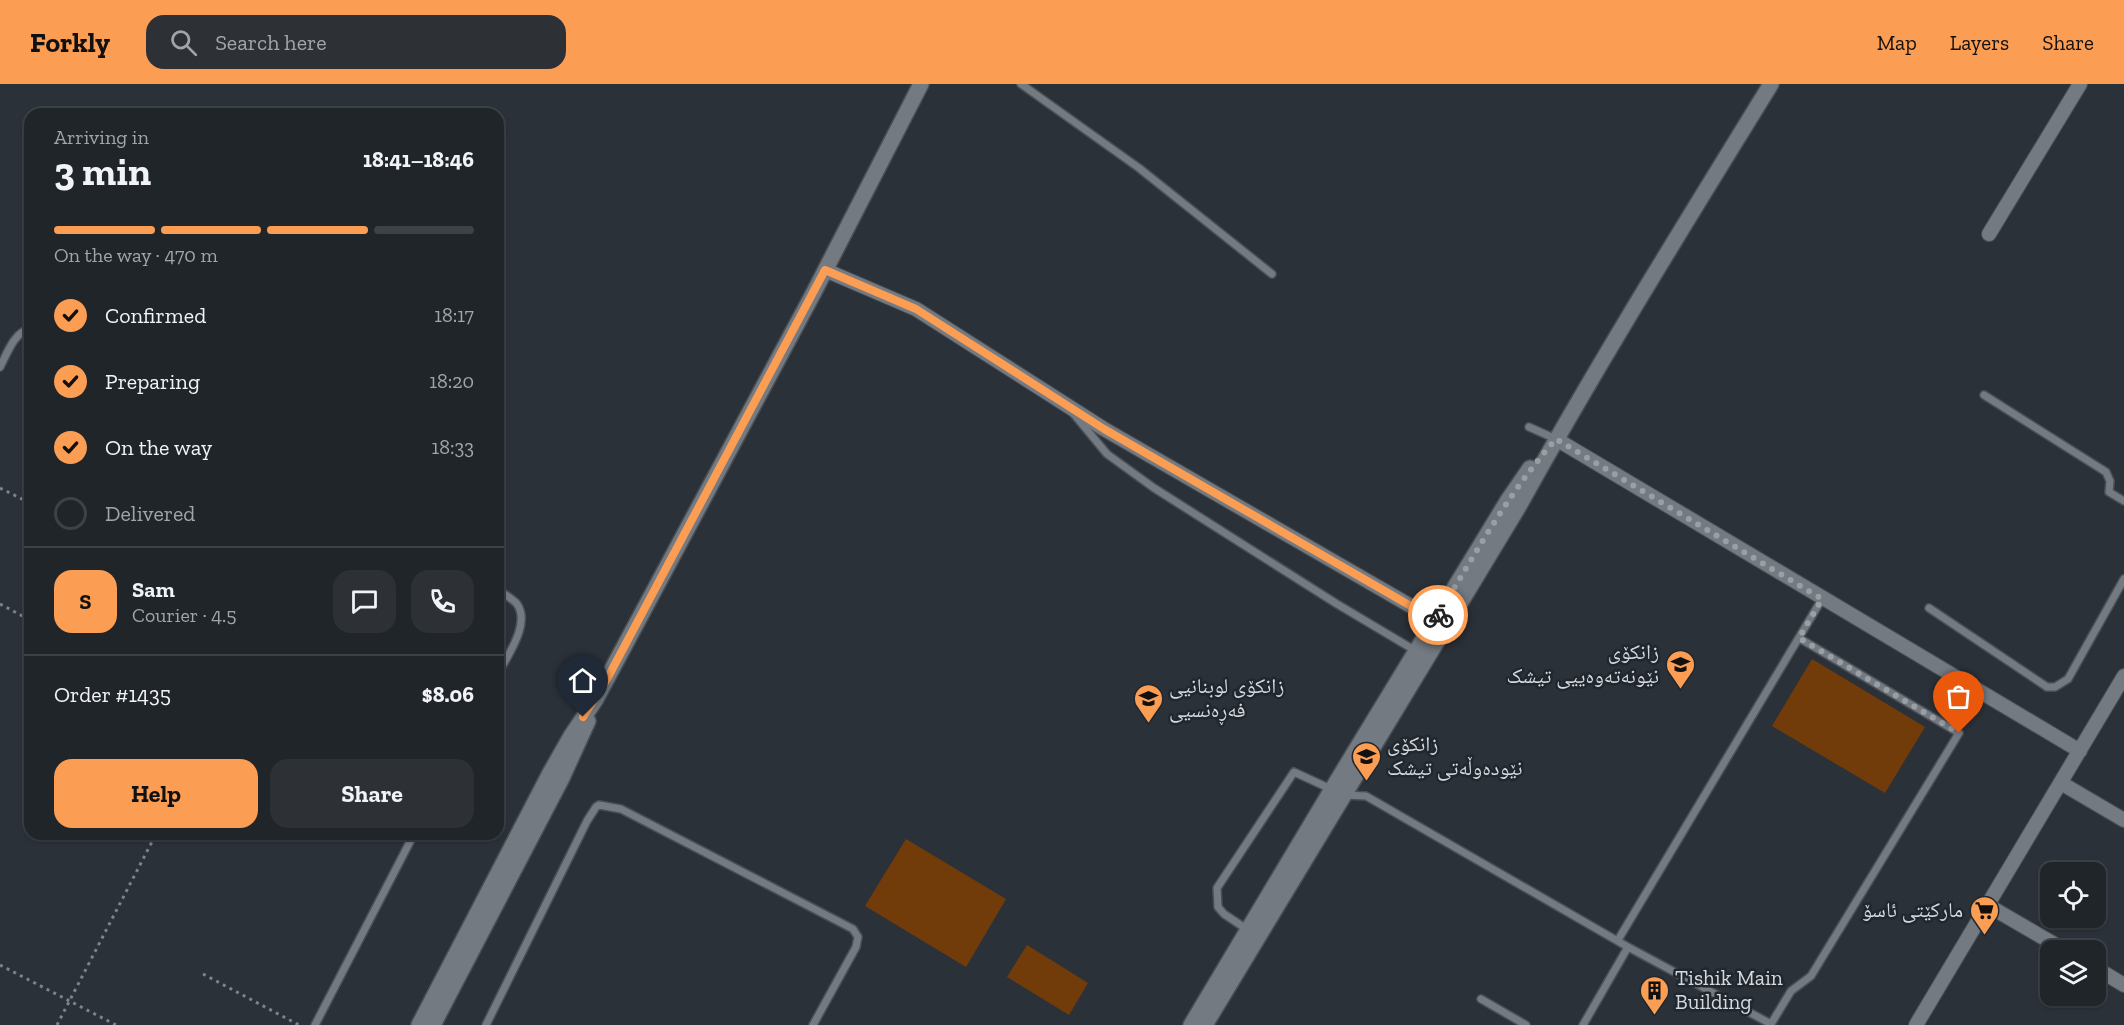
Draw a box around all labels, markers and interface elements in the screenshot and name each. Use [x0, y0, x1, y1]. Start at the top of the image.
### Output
search box [146, 15, 566, 69]
text: Forkly [30, 26, 110, 59]
icon: search [167, 26, 200, 59]
text: Search here [215, 29, 327, 56]
text: Map [1877, 30, 1917, 55]
text: Layers [1950, 30, 2009, 55]
text: Share [2042, 30, 2094, 55]
text: Arriving in [54, 125, 149, 149]
text: 18:41–18:46 [363, 146, 474, 173]
text: 3 min [54, 148, 151, 195]
text: On the way · 470 m [54, 243, 218, 267]
icon: check [54, 299, 87, 332]
text: Confirmed [105, 302, 206, 329]
text: 18:17 [434, 303, 474, 327]
icon: check [54, 365, 87, 398]
text: Preparing [105, 368, 200, 395]
text: 18:20 [429, 369, 474, 393]
icon: check [54, 431, 87, 464]
text: On the way [105, 434, 212, 461]
text: 18:33 [432, 435, 474, 459]
text: Delivered [105, 500, 195, 527]
button: chat [333, 570, 396, 633]
button: phone [411, 570, 474, 633]
text: Sam [132, 576, 175, 603]
courier [1408, 585, 1468, 645]
text: S [79, 588, 92, 615]
icon: bike [1422, 599, 1455, 632]
text: Courier · 4.5 [132, 603, 237, 627]
place label: زانکۆی نێونەتەوەییی تیشک [1507, 639, 1659, 689]
school or university icon: زانکۆی نێونەتەوەییی تیشک [1664, 648, 1696, 690]
pin [557, 655, 608, 717]
icon: home [566, 664, 599, 697]
pin [1933, 671, 1984, 733]
place label: زانکۆی لوبنانیی فەڕەنسیی [1169, 673, 1284, 726]
icon: bag [1942, 680, 1975, 713]
text: Order #1435 [54, 681, 171, 708]
text: $8.06 [422, 681, 474, 708]
school or university icon: زانکۆی لوبنانیی فەڕەنسیی [1132, 682, 1164, 724]
place label: زانکۆی نێودەوڵەتی تیشک [1387, 731, 1523, 781]
school or university icon: زانکۆی نێودەوڵەتی تیشک [1350, 740, 1382, 782]
button: Help [54, 759, 258, 828]
button: Share [270, 759, 474, 828]
map controls [2040, 862, 2106, 1006]
button: locate [2040, 862, 2106, 928]
supermarket icon: مارکێتی ئاسۆ [1968, 894, 2000, 936]
place label: مارکێتی ئاسۆ [1862, 897, 1963, 923]
button: layers [2040, 940, 2106, 1006]
place label: Tishik Main Building [1675, 965, 1783, 1014]
building icon: Tishik Main Building [1638, 974, 1670, 1016]

